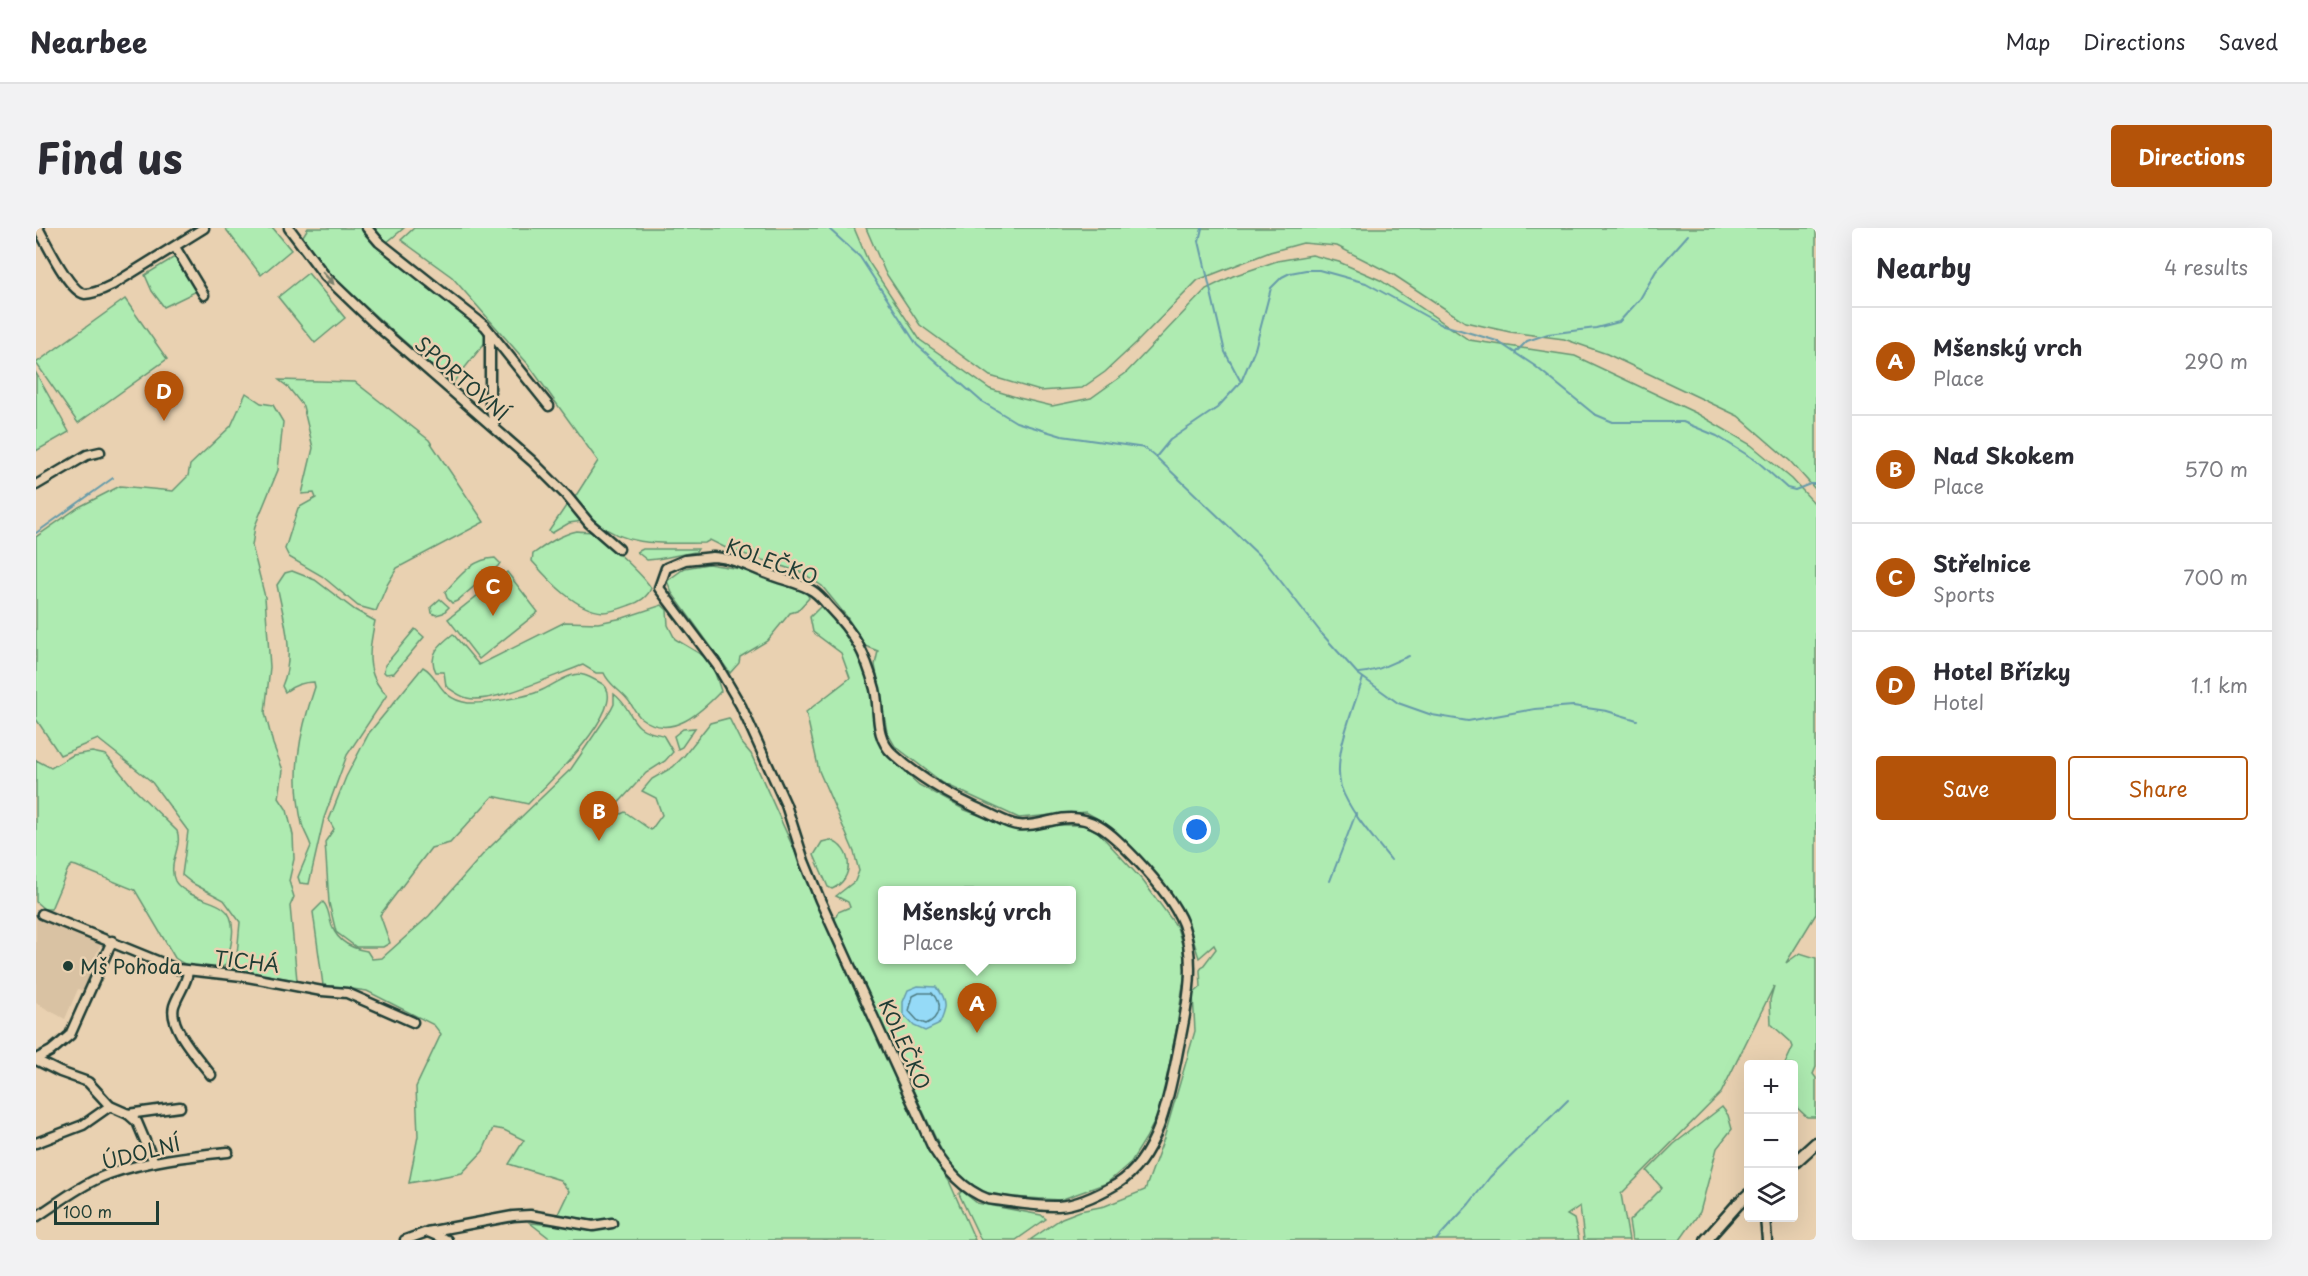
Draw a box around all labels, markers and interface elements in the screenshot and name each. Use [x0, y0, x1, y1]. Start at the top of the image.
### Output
text: Nearbee [30, 20, 147, 63]
text: Map [2005, 25, 2050, 57]
text: Directions [2083, 25, 2185, 57]
text: Saved [2218, 25, 2278, 57]
text: Find us [36, 125, 183, 188]
button: Directions [2111, 125, 2272, 187]
text: Nearby [1876, 248, 1971, 287]
text: 4 results [2164, 252, 2248, 282]
one-way arrow [320, 270, 334, 284]
street label: SPORTOVNÍ [408, 329, 516, 428]
text: Mšenský vrch [1933, 330, 2082, 363]
text: A [1888, 346, 1903, 376]
text: 290 m [2184, 346, 2248, 376]
text: Place [1933, 363, 1984, 393]
pin: D [144, 372, 184, 421]
text: Nad Skokem [1933, 438, 2074, 471]
text: B [1889, 454, 1902, 484]
text: 570 m [2184, 454, 2248, 484]
text: Place [1933, 471, 1984, 501]
street label: KOLEČKO [722, 530, 822, 592]
text: Střelnice [1933, 546, 2031, 579]
text: C [1888, 562, 1903, 592]
text: 700 m [2183, 562, 2248, 592]
pin: C [474, 566, 512, 616]
text: Sports [1933, 579, 1995, 609]
text: Hotel Břízky [1933, 654, 2071, 687]
text: D [1888, 670, 1903, 700]
text: 1.1 km [2191, 670, 2248, 700]
text: Hotel [1933, 687, 1984, 717]
button: Save [1876, 756, 2056, 820]
button: Share [2068, 756, 2248, 820]
pin: B [580, 792, 618, 841]
your location [1182, 815, 1211, 844]
popup [878, 886, 1076, 964]
text: Mšenský vrch [902, 894, 1052, 927]
text: Place [902, 927, 953, 957]
street label: TICHÁ [213, 942, 281, 980]
place label: Mš Pohoda [80, 951, 183, 981]
marker: Mš Pohoda [61, 959, 75, 973]
pin: A [958, 984, 996, 1033]
street label: KOLEČKO [872, 994, 938, 1094]
map controls [1744, 1060, 1798, 1222]
button: + [1744, 1060, 1798, 1114]
button: − [1744, 1114, 1798, 1168]
street label: ÚDOLNÍ [98, 1128, 184, 1176]
button: layers [1744, 1168, 1798, 1222]
scale bar [54, 1198, 159, 1226]
text: 100 m [63, 1199, 112, 1223]

